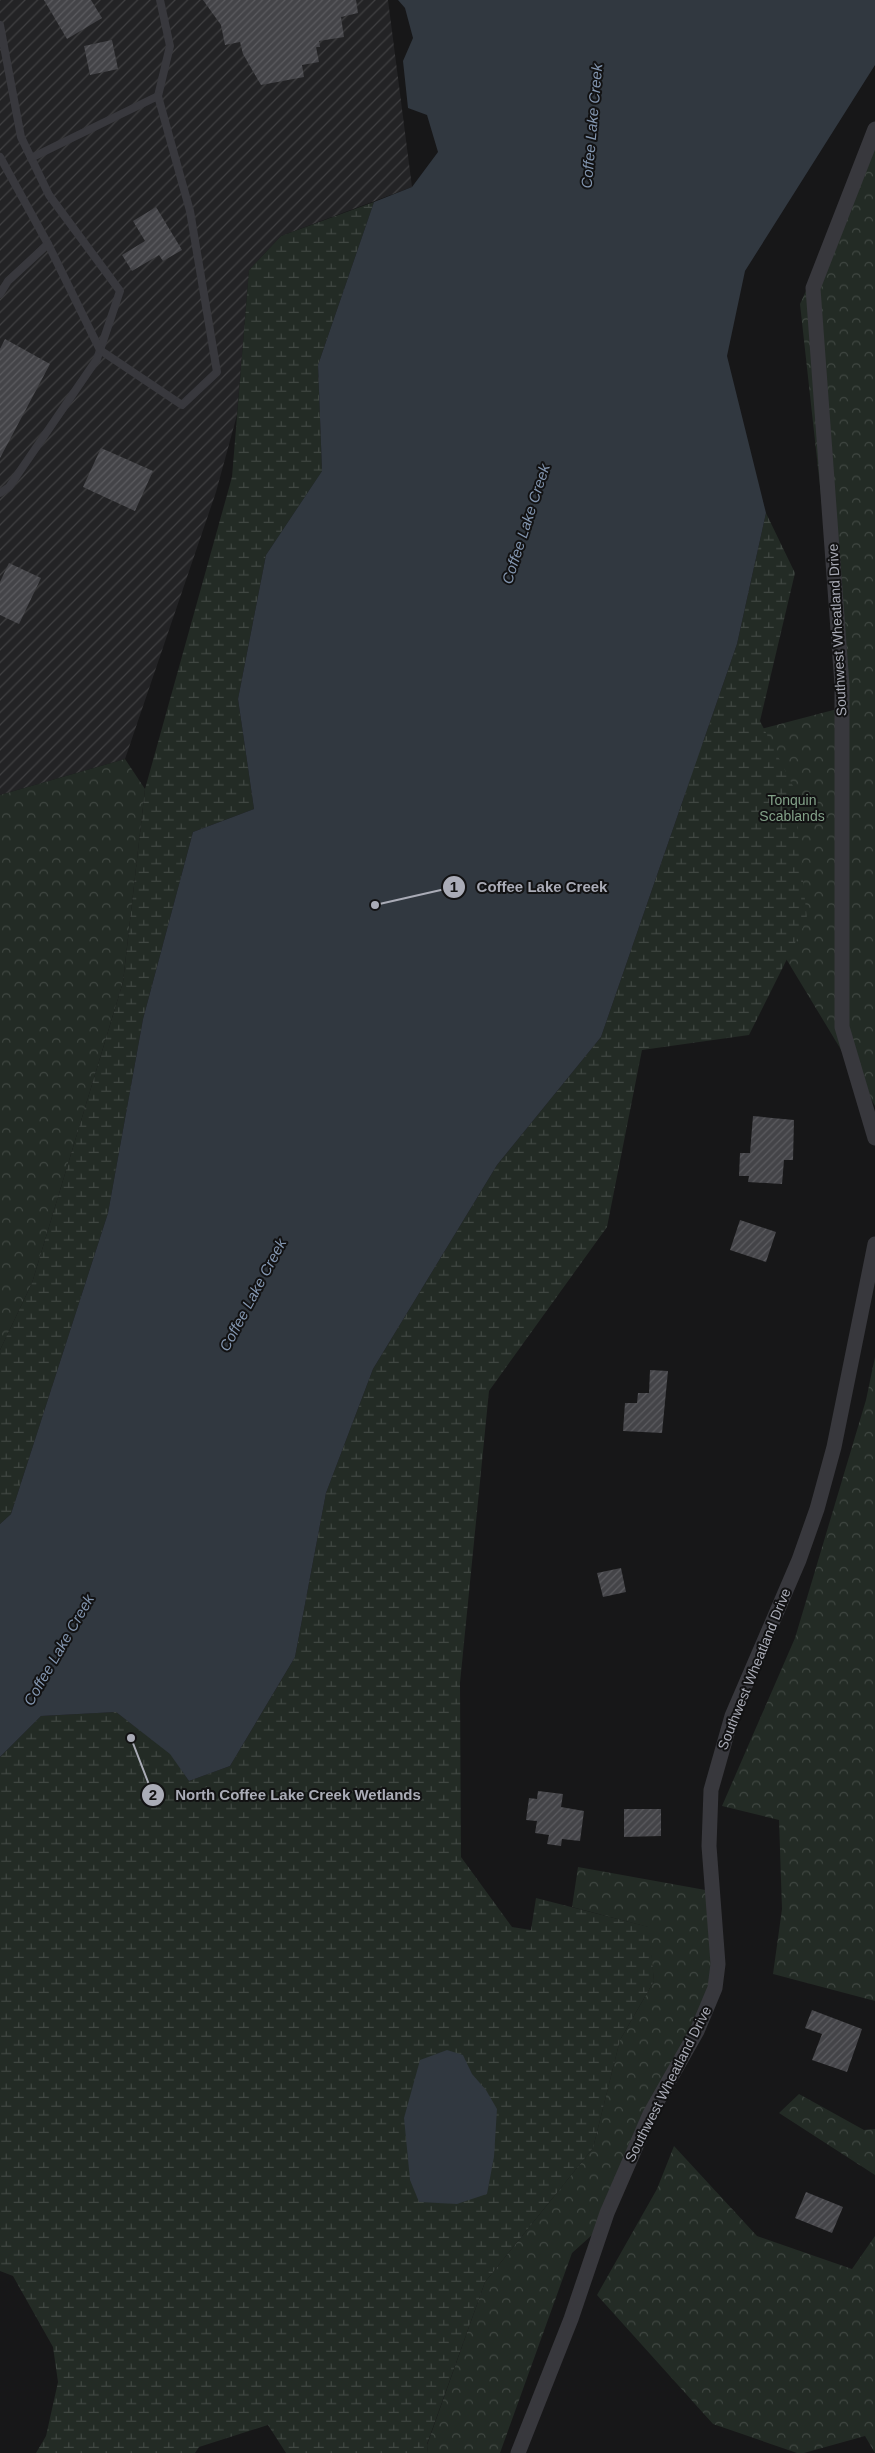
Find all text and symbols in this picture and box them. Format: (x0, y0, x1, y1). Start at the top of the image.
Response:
water label: Coffee Lake Creek (578, 61, 606, 189)
water label: Coffee Lake Creek (498, 460, 553, 586)
street label: Southwest Wheatland Drive (824, 543, 850, 717)
park label: Tonquin Scablands (759, 792, 825, 824)
callout: Coffee Lake Creek (441, 872, 617, 902)
text: 1 (450, 878, 458, 895)
text: Coffee Lake Creek (477, 878, 608, 895)
water label: Coffee Lake Creek (216, 1234, 290, 1354)
street label: Southwest Wheatland Drive (714, 1586, 794, 1752)
water label: Coffee Lake Creek (20, 1590, 98, 1708)
callout: North Coffee Lake Creek Wetlands (140, 1780, 431, 1810)
text: 2 (149, 1786, 157, 1803)
text: North Coffee Lake Creek Wetlands (175, 1786, 421, 1803)
street label: Southwest Wheatland Drive (622, 2003, 714, 2165)

